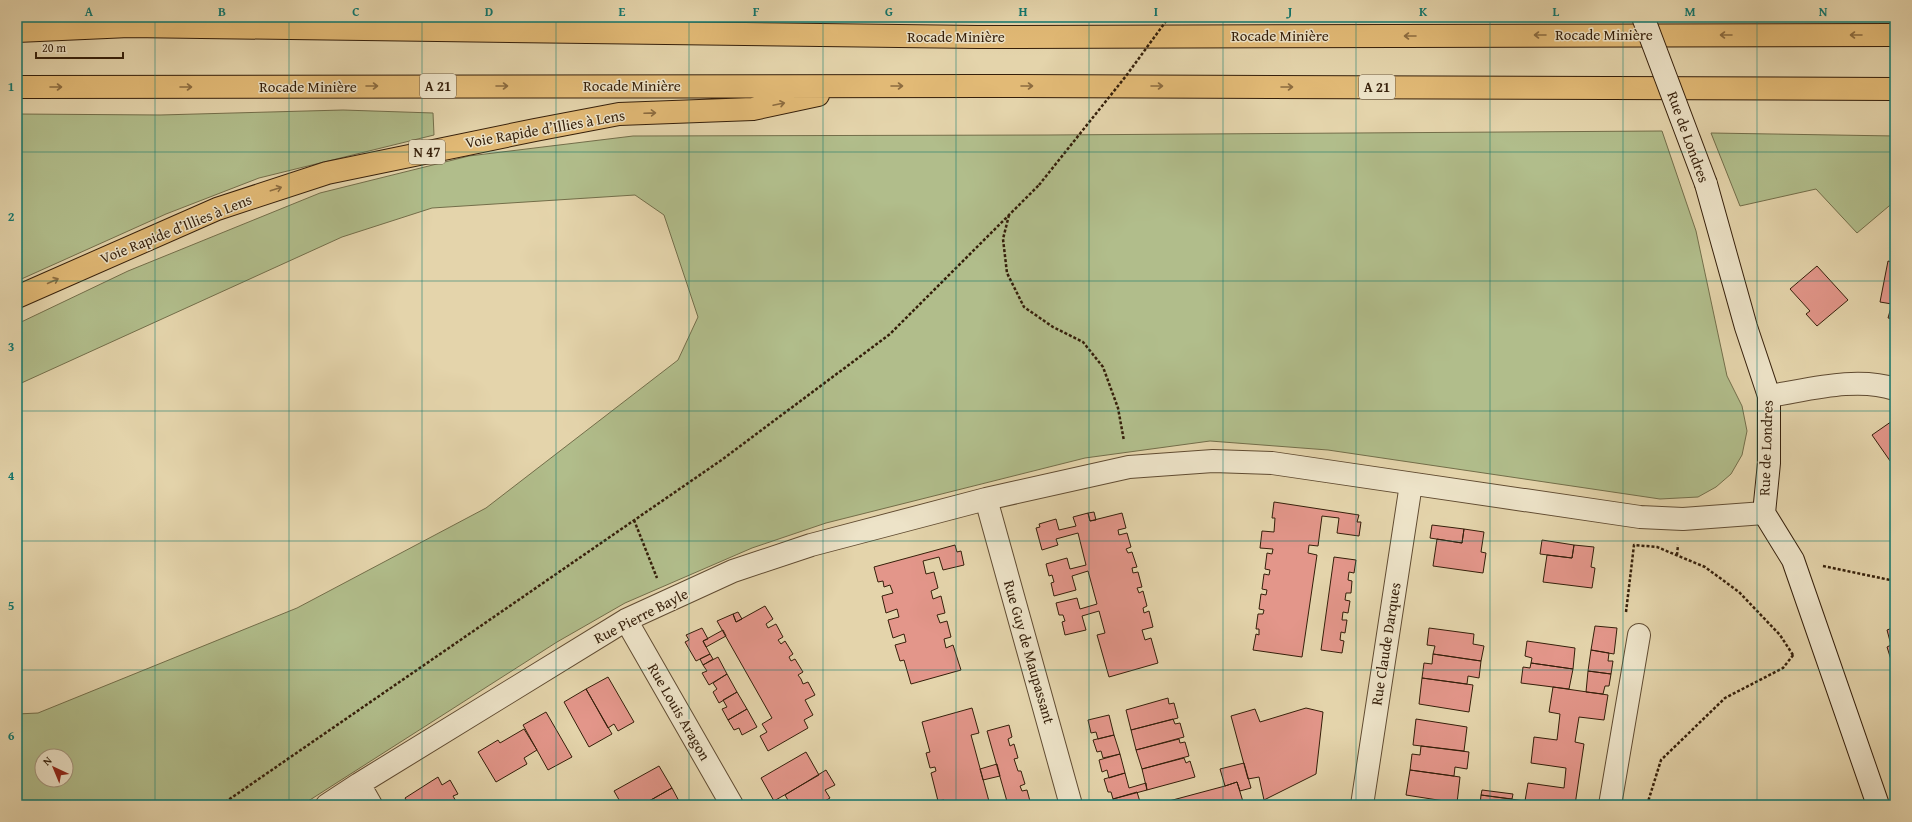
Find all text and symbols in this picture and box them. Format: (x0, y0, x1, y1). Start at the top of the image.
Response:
text: A (85, 2, 94, 21)
text: B (218, 2, 226, 21)
text: C (352, 2, 360, 21)
text: D (485, 2, 493, 21)
text: E (619, 2, 626, 21)
text: F (753, 2, 760, 21)
text: G (885, 2, 893, 21)
text: H (1018, 2, 1028, 21)
text: I (1154, 2, 1158, 21)
text: J (1286, 2, 1293, 21)
text: K (1419, 2, 1428, 21)
text: L (1553, 2, 1560, 21)
text: M (1684, 2, 1696, 21)
text: N (1819, 2, 1828, 21)
street label: Rocade Minière (1555, 24, 1653, 45)
street label: Rocade Minière (1231, 25, 1329, 46)
street label: Rocade Minière (907, 26, 1005, 47)
one-way arrow (1534, 31, 1547, 39)
one-way arrow (1720, 31, 1733, 39)
one-way arrow (1850, 31, 1863, 39)
one-way arrow (1404, 32, 1417, 40)
scale bar (36, 34, 123, 60)
text: 20 m (42, 39, 66, 56)
road number: A 21 (420, 74, 456, 98)
street label: Rocade Minière (583, 75, 681, 96)
road number: A 21 (1359, 75, 1395, 99)
street label: Rocade Minière (259, 76, 357, 97)
text: 1 (8, 77, 14, 96)
one-way arrow (365, 82, 378, 90)
one-way arrow (495, 82, 508, 90)
one-way arrow (890, 82, 903, 90)
one-way arrow (1020, 82, 1033, 90)
one-way arrow (1150, 82, 1163, 90)
one-way arrow (49, 83, 62, 91)
one-way arrow (179, 83, 192, 91)
one-way arrow (1280, 83, 1293, 91)
street label: Rue de Londres (1662, 88, 1715, 185)
one-way arrow (772, 99, 785, 107)
street label: Voie Rapide d’Illies à Lens (463, 104, 626, 153)
one-way arrow (643, 109, 656, 117)
road number: N 47 (409, 140, 445, 164)
one-way arrow (270, 185, 282, 193)
street label: Voie Rapide d’Illies à Lens (97, 188, 255, 269)
text: 2 (8, 207, 15, 226)
one-way arrow (46, 277, 58, 285)
text: 3 (8, 337, 14, 356)
street label: Rue de Londres (1753, 400, 1778, 496)
text: 4 (8, 466, 15, 485)
street label: Rue Guy de Maupassant (999, 578, 1060, 727)
street label: Rue Claude Darques (1365, 581, 1406, 707)
street label: Rue Pierre Bayle (590, 583, 692, 648)
text: 5 (8, 596, 15, 615)
street label: Rue Louis Aragon (643, 659, 716, 765)
text: 6 (8, 726, 15, 745)
north arrow (34, 748, 74, 788)
text: N (39, 752, 56, 769)

